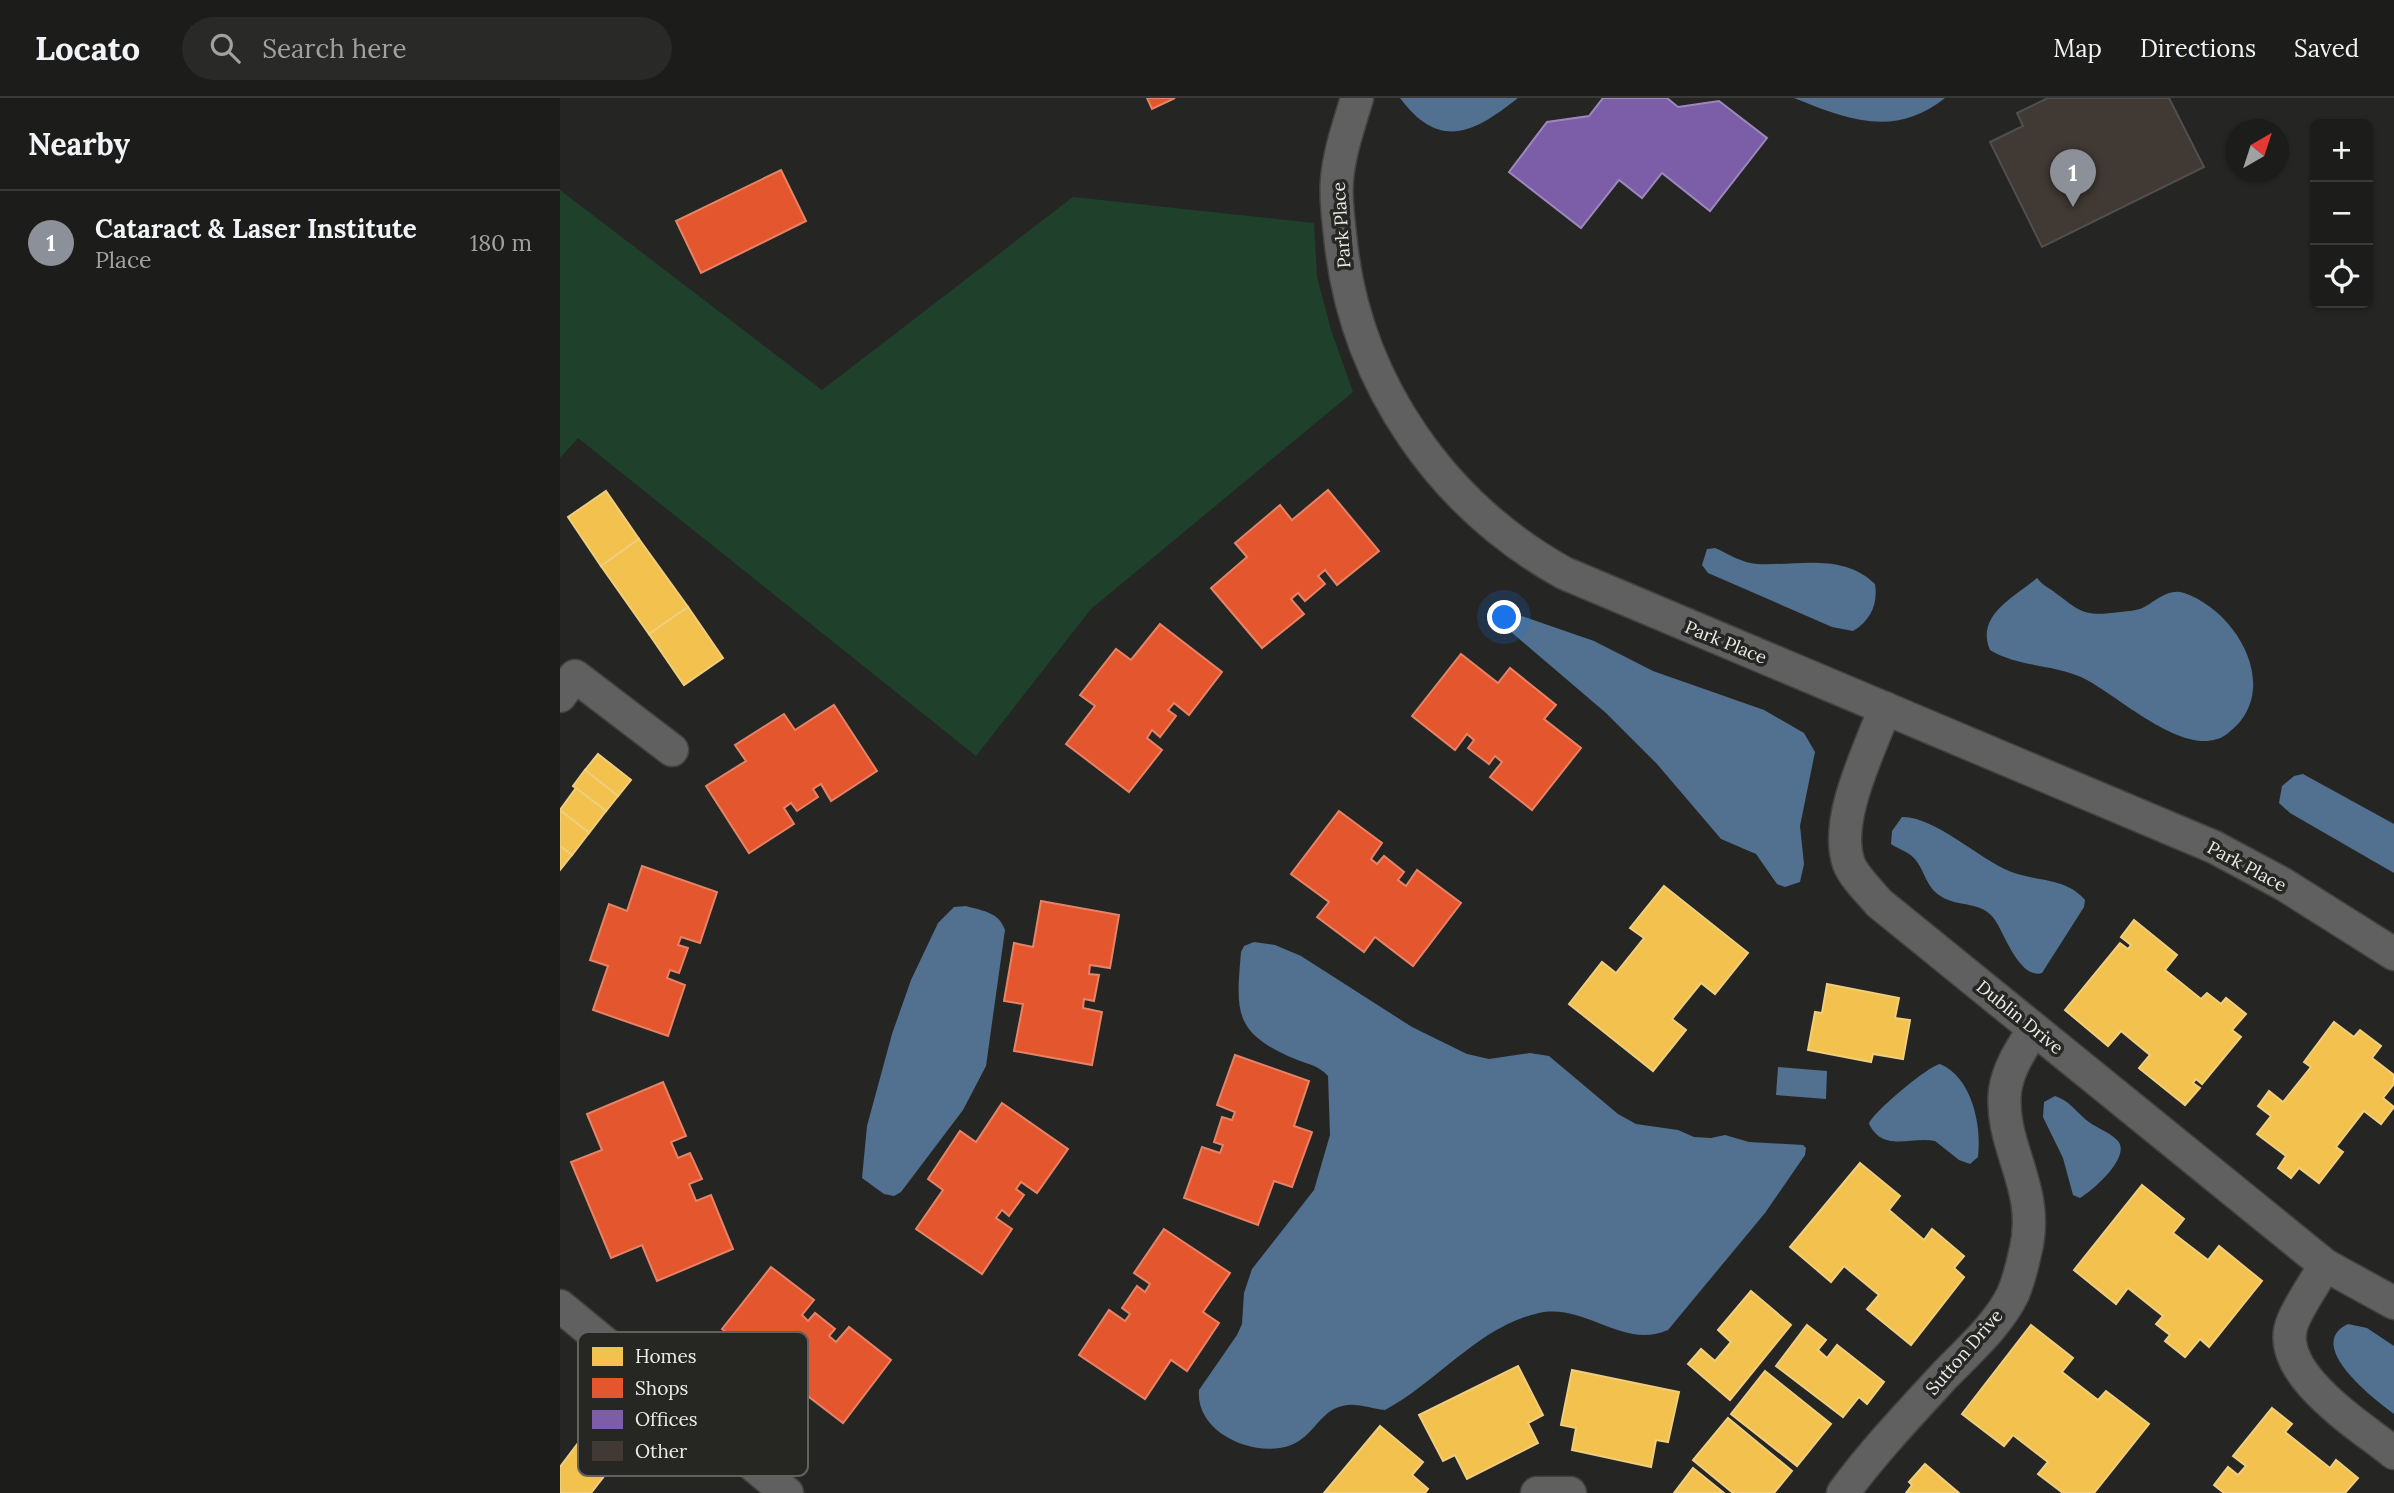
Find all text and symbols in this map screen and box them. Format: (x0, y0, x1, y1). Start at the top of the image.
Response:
search box (182, 17, 672, 80)
text: Locato (35, 27, 140, 69)
icon: search (206, 29, 244, 67)
text: Search here (262, 32, 407, 65)
text: Map (2053, 33, 2102, 64)
text: Directions (2140, 33, 2256, 64)
text: Saved (2294, 33, 2359, 64)
north arrow (2226, 119, 2289, 182)
map controls (2310, 119, 2373, 308)
button: + (2310, 119, 2373, 182)
text: Nearby (28, 125, 130, 163)
pin: 1 (2050, 149, 2096, 207)
street label: Park Place (1326, 181, 1355, 269)
button: − (2310, 182, 2373, 245)
text: Cataract & Laser Institute (95, 212, 417, 245)
text: 1 (46, 228, 56, 257)
text: 180 m (470, 228, 532, 257)
text: Place (95, 245, 152, 274)
button: locate (2310, 245, 2373, 308)
your location (1487, 600, 1521, 634)
street label: Park Place (1682, 615, 1771, 669)
street label: Park Place (2203, 836, 2291, 897)
street label: Dublin Drive (1972, 975, 2068, 1059)
street label: Sutton Drive (1920, 1304, 2008, 1400)
legend (578, 1332, 808, 1476)
text: Homes (635, 1344, 697, 1368)
text: Shops (635, 1376, 689, 1400)
text: Offices (635, 1407, 698, 1431)
text: Other (635, 1439, 688, 1463)

